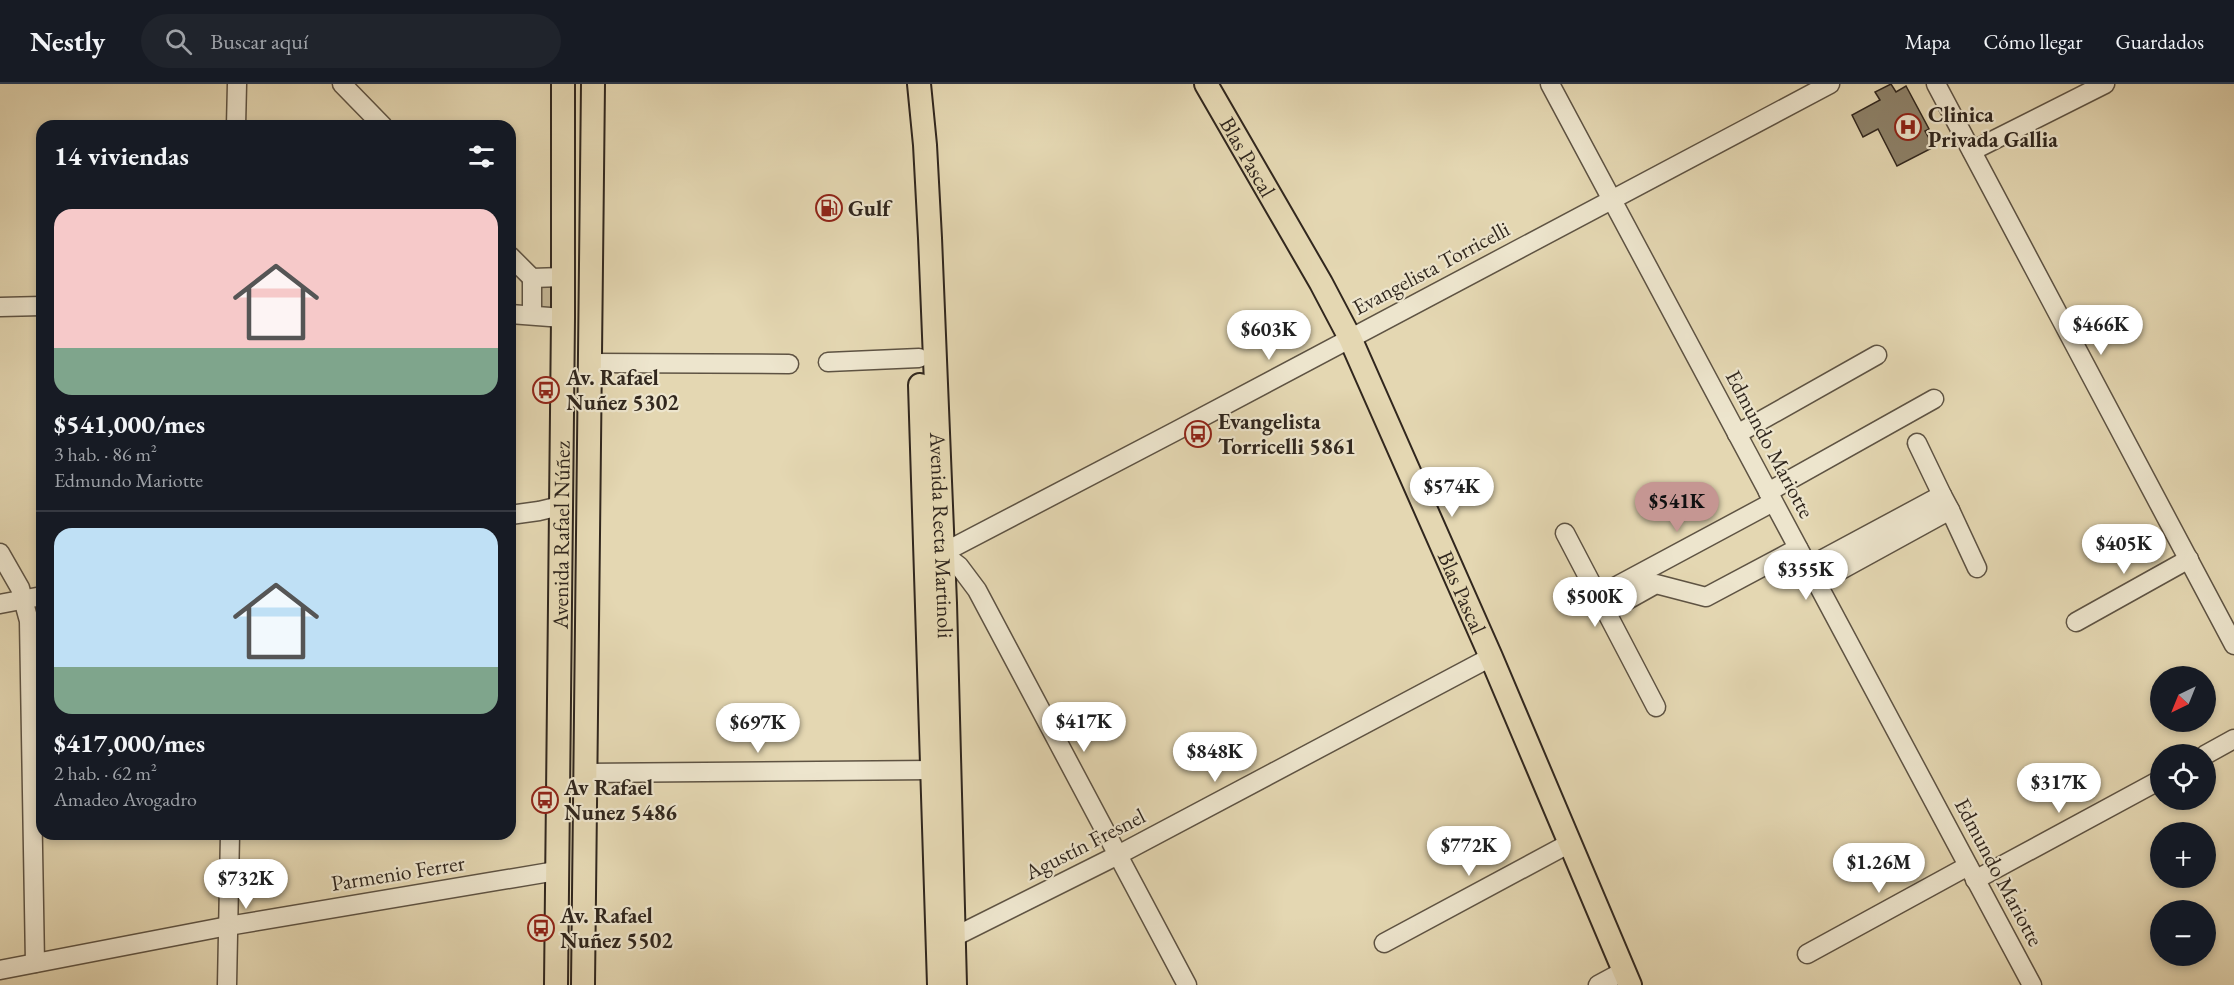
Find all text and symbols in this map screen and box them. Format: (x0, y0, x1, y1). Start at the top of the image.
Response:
search box (141, 14, 561, 68)
text: Nestly (30, 23, 105, 59)
icon: search (162, 25, 195, 58)
text: Buscar aquí (210, 27, 308, 56)
text: Mapa (1905, 28, 1950, 55)
text: Cómo llegar (1983, 28, 2082, 55)
text: Guardados (2115, 28, 2204, 55)
place label: Clinica Privada Gallia (1928, 100, 2058, 154)
street label: Blas Pascal (1213, 111, 1283, 202)
hospital icon: Clinica Privada Gallia (1893, 112, 1923, 142)
text: 14 viviendas (54, 139, 189, 173)
icon: filters (465, 140, 498, 173)
fuel station icon: Gulf (814, 193, 844, 223)
place label: Gulf (848, 194, 893, 223)
street label: Evangelista Torricelli (1347, 214, 1515, 322)
icon: home (222, 248, 330, 356)
pin: $466K (2059, 305, 2143, 356)
pin: $603K (1227, 310, 1311, 361)
text: $466K (2073, 311, 2129, 337)
text: $603K (1241, 316, 1297, 342)
place label: Av. Rafael Nuñez 5302 (565, 363, 679, 417)
street label: Edmundo Mariotte (1719, 365, 1821, 524)
bus stop icon: Av. Rafael Nuñez 5302 (531, 375, 561, 405)
text: $541,000/mes (54, 407, 205, 441)
place label: Evangelista Torricelli 5861 (1218, 407, 1356, 461)
bus stop icon: Evangelista Torricelli 5861 (1183, 419, 1213, 449)
street label: Avenida Recta Martinoli (923, 431, 960, 639)
street label: Avenida Rafael Núñez (545, 440, 576, 630)
text: 3 hab. · 86 m² (54, 441, 157, 467)
text: Edmundo Mariotte (54, 467, 203, 493)
pin: $574K (1410, 467, 1494, 518)
text: $574K (1424, 473, 1480, 499)
pin: $541K (1635, 482, 1719, 533)
text: $541K (1649, 488, 1705, 514)
pin: $405K (2082, 524, 2166, 575)
text: $405K (2096, 530, 2152, 556)
street label: Blas Pascal (1431, 546, 1493, 638)
pin: $355K (1764, 550, 1848, 601)
text: $355K (1778, 556, 1834, 582)
icon: home (222, 567, 330, 675)
pin: $500K (1553, 577, 1637, 628)
text: $500K (1567, 583, 1623, 609)
north arrow (2150, 666, 2216, 732)
map controls (2150, 666, 2216, 966)
pin: $417K (1042, 702, 1126, 753)
pin: $697K (716, 703, 800, 754)
text: $417K (1056, 708, 1112, 734)
text: $697K (730, 709, 786, 735)
text: $417,000/mes (54, 726, 205, 760)
pin: $848K (1173, 732, 1257, 783)
text: $848K (1187, 738, 1243, 764)
button: locate (2150, 744, 2216, 810)
text: 2 hab. · 62 m² (54, 760, 157, 786)
pin: $317K (2017, 763, 2101, 814)
text: $317K (2031, 769, 2087, 795)
place label: Av Rafael Nunez 5486 (563, 773, 677, 827)
bus stop icon: Av Rafael Nunez 5486 (530, 785, 560, 815)
text: Amadeo Avogadro (54, 786, 197, 812)
street label: Edmundo Mariotte (1948, 793, 2050, 952)
street label: Agustín Fresnel (1019, 801, 1150, 887)
button: + (2150, 822, 2216, 888)
pin: $772K (1427, 826, 1511, 877)
text: $772K (1441, 832, 1497, 858)
pin: $1.26M (1830, 843, 1928, 894)
street label: Parmenio Ferrer (329, 848, 468, 898)
text: $1.26M (1847, 849, 1911, 875)
pin: $732K (204, 859, 288, 910)
text: $732K (218, 865, 274, 891)
button: − (2150, 900, 2216, 966)
place label: Av. Rafael Nuñez 5502 (559, 901, 673, 955)
bus stop icon: Av. Rafael Nuñez 5502 (526, 913, 556, 943)

